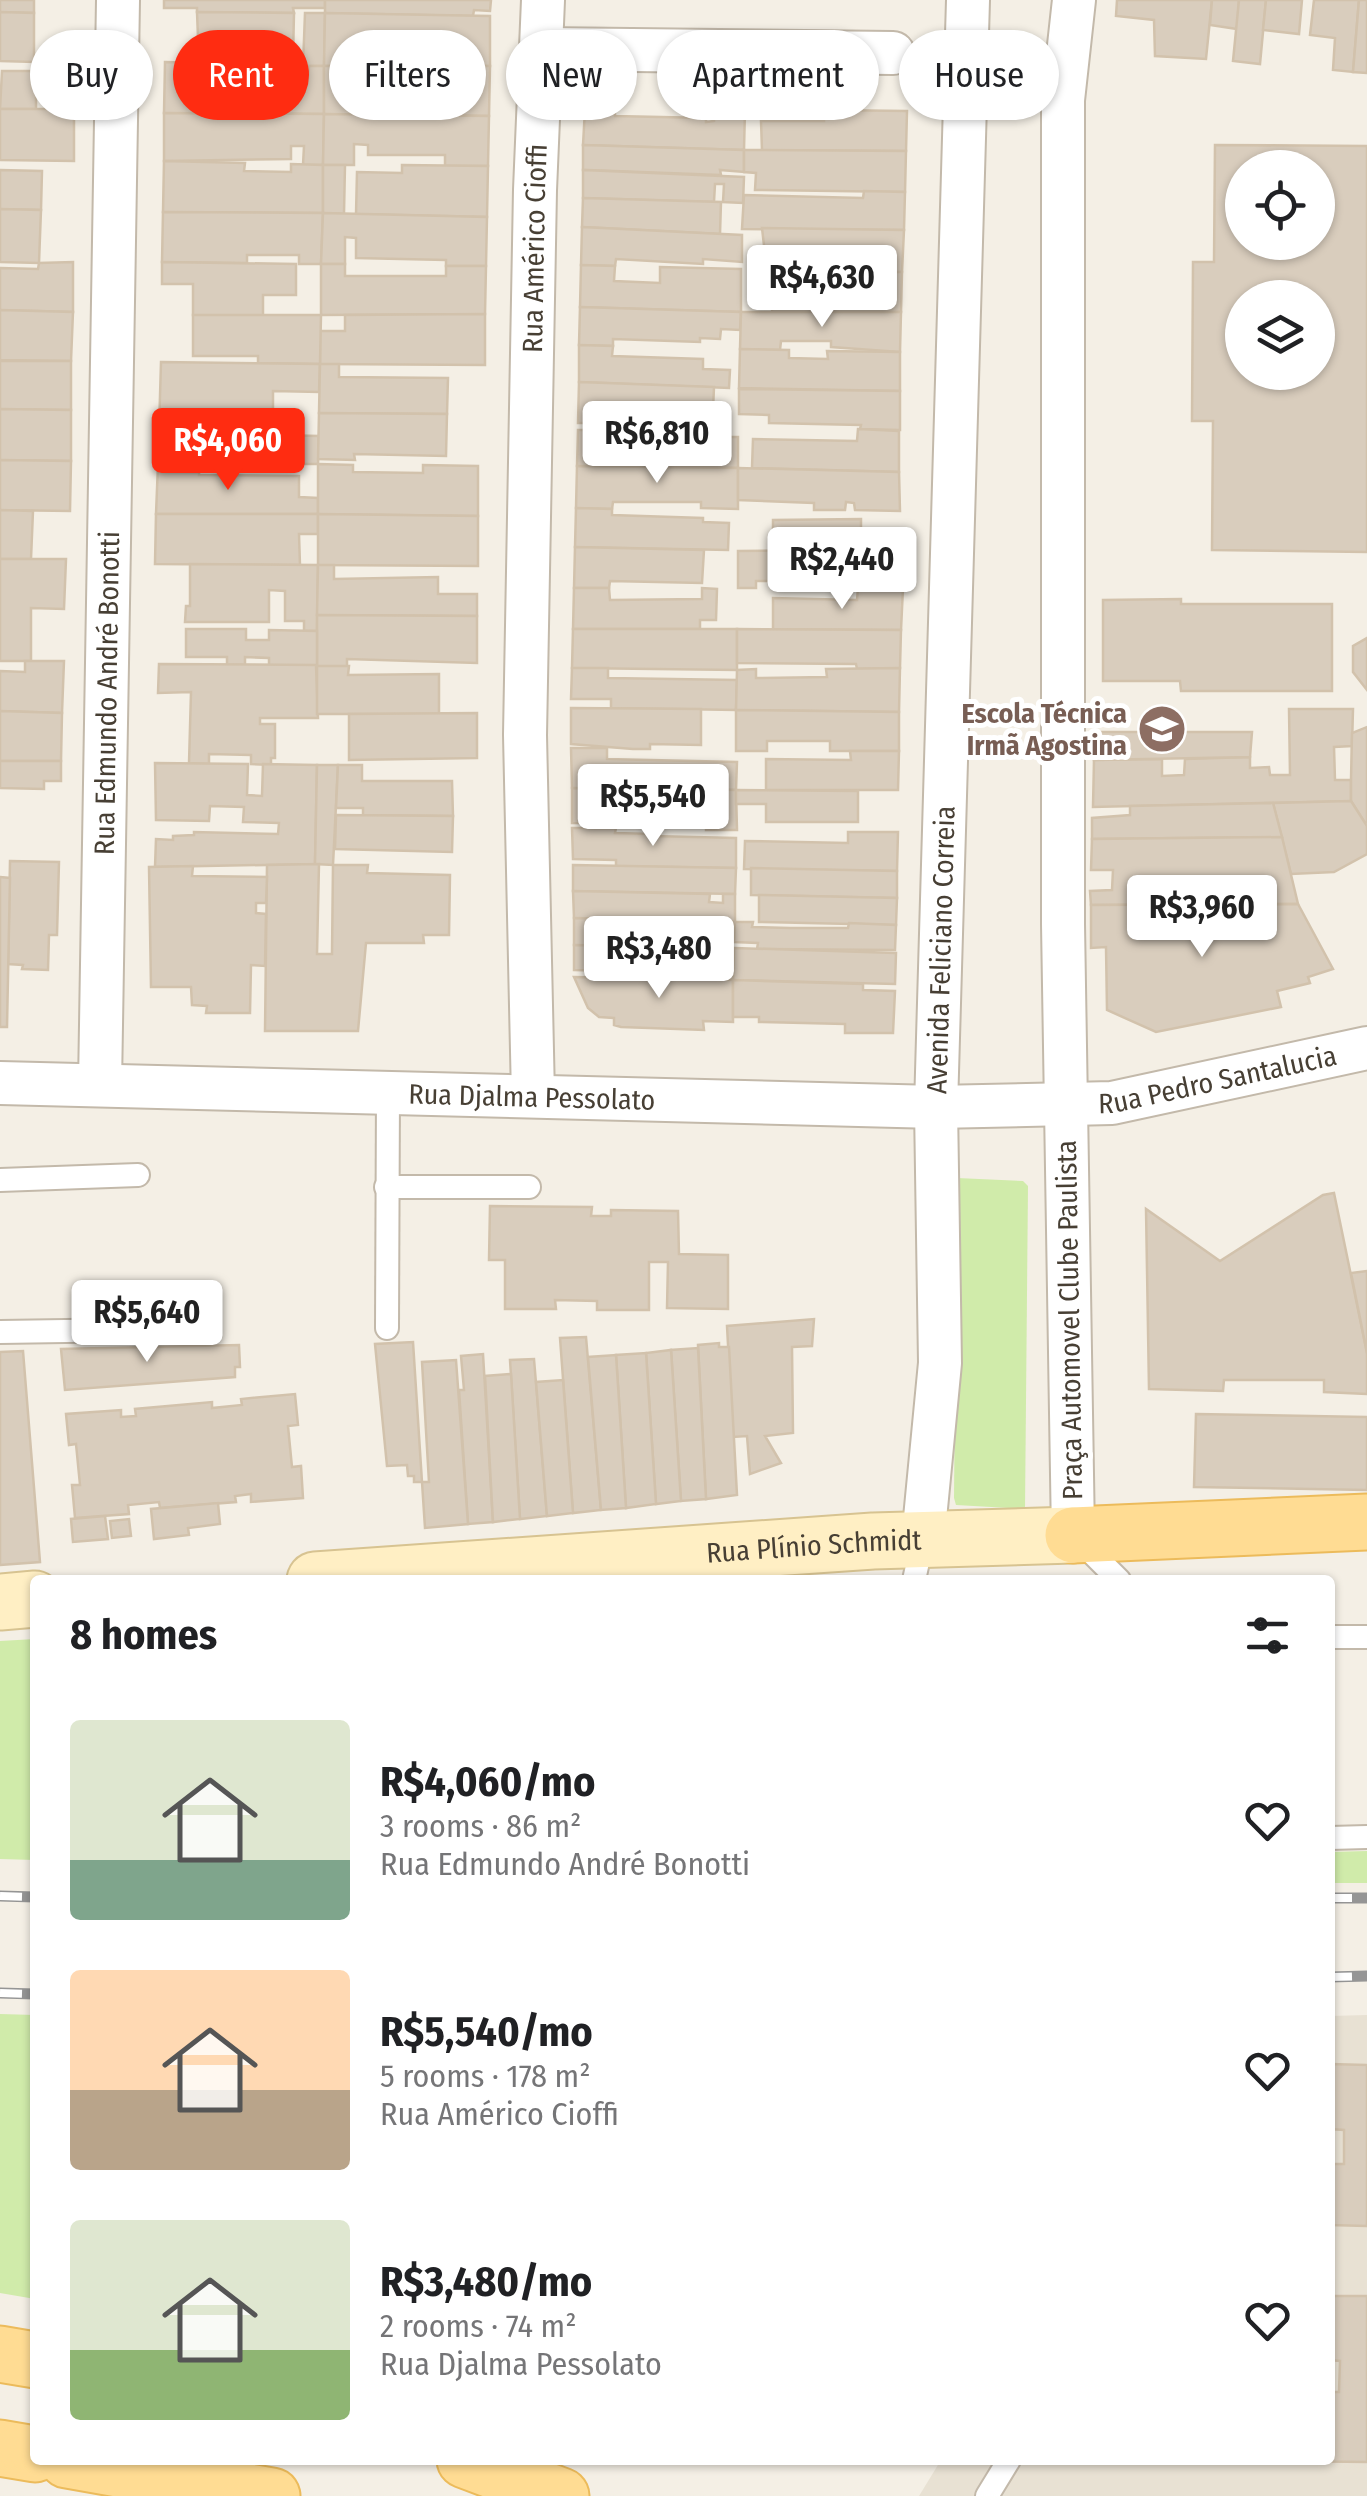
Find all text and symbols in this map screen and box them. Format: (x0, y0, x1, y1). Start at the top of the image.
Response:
chip: Buy (30, 30, 153, 120)
chip: Rent (173, 30, 309, 120)
chip: Filters (329, 30, 486, 120)
chip: New (506, 30, 637, 120)
chip: Apartment (657, 30, 879, 120)
chip: House (899, 30, 1059, 120)
street label: Rua Américo Cioffi (516, 143, 554, 353)
map controls (1225, 150, 1335, 390)
button: locate (1225, 150, 1335, 260)
pin: R$4,630 (730, 245, 914, 330)
text: R$4,630 (769, 258, 875, 296)
button: layers (1225, 280, 1335, 390)
pin: R$6,810 (565, 401, 749, 486)
pin: R$4,060 (136, 408, 320, 493)
text: R$6,810 (605, 414, 709, 452)
text: R$4,060 (174, 421, 282, 459)
pin: R$2,440 (750, 527, 934, 612)
street label: Rua Edmundo André Bonotti (88, 531, 126, 855)
text: R$2,440 (789, 540, 895, 578)
place label: Escola Técnica Irmã Agostina (961, 697, 1127, 762)
school or university icon: Escola Técnica Irmã Agostina (1136, 703, 1188, 755)
pin: R$5,540 (561, 764, 745, 849)
text: R$5,540 (600, 777, 706, 815)
street label: Avenida Feliciano Correia (920, 805, 962, 1095)
pin: R$3,960 (1110, 875, 1294, 960)
text: R$3,960 (1149, 888, 1255, 926)
pin: R$3,480 (567, 916, 751, 1001)
text: R$3,480 (606, 929, 712, 967)
street label: Rua Pedro Santalucia (1098, 1039, 1340, 1120)
street label: Rua Djalma Pessolato (408, 1077, 656, 1117)
street label: Praça Automovel Clube Paulista (1050, 1140, 1089, 1500)
pin: R$5,640 (55, 1280, 239, 1365)
text: R$5,640 (94, 1293, 200, 1331)
street label: Rua Plínio Schmidt (705, 1524, 923, 1570)
icon: filters (1240, 1608, 1295, 1663)
text: 8 homes (70, 1610, 217, 1660)
text: R$4,060/mo (380, 1757, 595, 1807)
icon: home (150, 1760, 270, 1880)
icon: heart (1240, 1793, 1295, 1848)
text: 3 rooms · 86 m² (380, 1807, 581, 1845)
text: Rua Edmundo André Bonotti (380, 1845, 750, 1883)
text: R$5,540/mo (380, 2007, 593, 2057)
icon: home (150, 2010, 270, 2130)
icon: heart (1240, 2043, 1295, 2098)
text: 5 rooms · 178 m² (380, 2057, 591, 2095)
text: Rua Américo Cioffi (380, 2095, 619, 2133)
text: R$3,480/mo (380, 2257, 592, 2307)
icon: home (150, 2260, 270, 2380)
icon: heart (1240, 2293, 1295, 2348)
text: 2 rooms · 74 m² (380, 2307, 577, 2345)
text: Rua Djalma Pessolato (380, 2345, 662, 2383)

